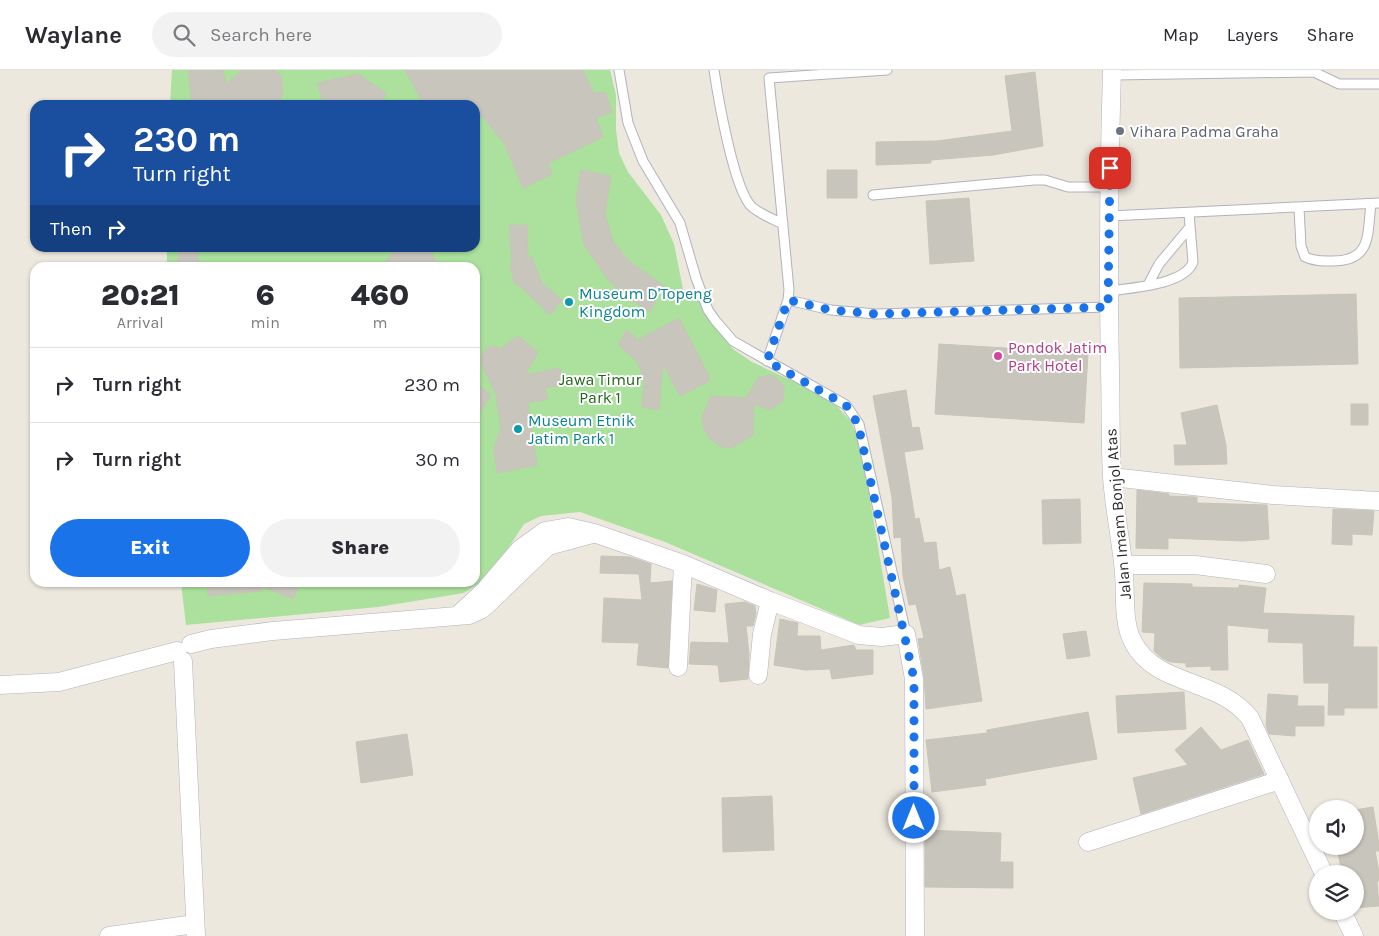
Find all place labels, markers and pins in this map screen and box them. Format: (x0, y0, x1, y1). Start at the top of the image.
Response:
place label: Vihara Padma Graha (1130, 122, 1279, 141)
marker: Vihara Padma Graha (1114, 125, 1126, 137)
pin (1089, 147, 1131, 189)
place label: Museum D'Topeng Kingdom (579, 284, 712, 321)
marker: Museum D'Topeng Kingdom (563, 296, 575, 308)
place label: Pondok Jatim Park Hotel (1008, 338, 1107, 375)
marker: Pondok Jatim Park Hotel (992, 350, 1004, 362)
place label: Museum Etnik Jatim Park 1 (528, 411, 635, 448)
marker: Museum Etnik Jatim Park 1 (512, 423, 524, 435)

